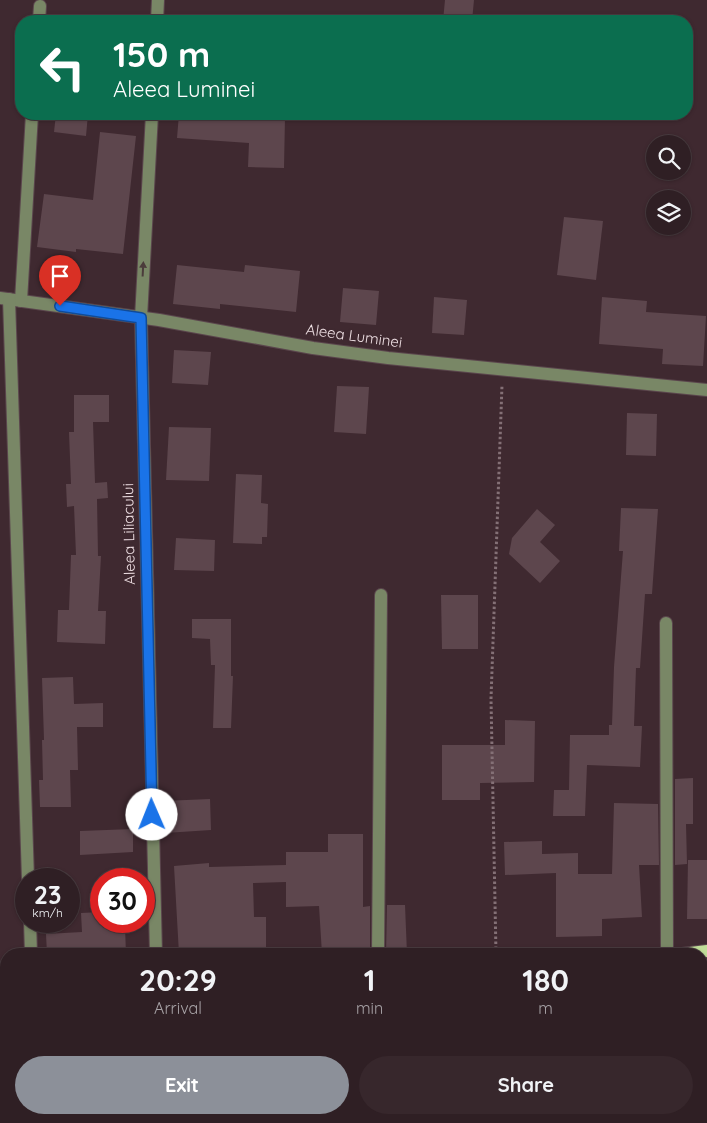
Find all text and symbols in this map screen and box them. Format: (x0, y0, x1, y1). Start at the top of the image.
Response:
text: 150 m (113, 32, 210, 76)
icon: left (30, 35, 95, 100)
text: Aleea Luminei (113, 75, 255, 103)
map controls (646, 135, 691, 235)
button: search (646, 135, 691, 180)
button: layers (646, 190, 691, 235)
pin (39, 255, 81, 306)
one-way arrow (140, 261, 148, 277)
icon: arrive (46, 262, 74, 290)
street label: Aleea Luminei (305, 319, 403, 352)
street label: Aleea Liliacului (118, 483, 139, 585)
position arrow (125, 788, 177, 840)
speed limit sign: 30 (90, 868, 155, 933)
text: 23 (34, 879, 61, 910)
text: km/h (32, 905, 63, 920)
text: 20:29 (139, 961, 217, 999)
text: 1 (364, 961, 375, 999)
text: 180 (522, 961, 569, 999)
text: Arrival (154, 998, 202, 1018)
text: min (356, 998, 383, 1018)
text: m (538, 998, 553, 1018)
button: Exit (15, 1056, 349, 1114)
button: Share (359, 1056, 693, 1114)

